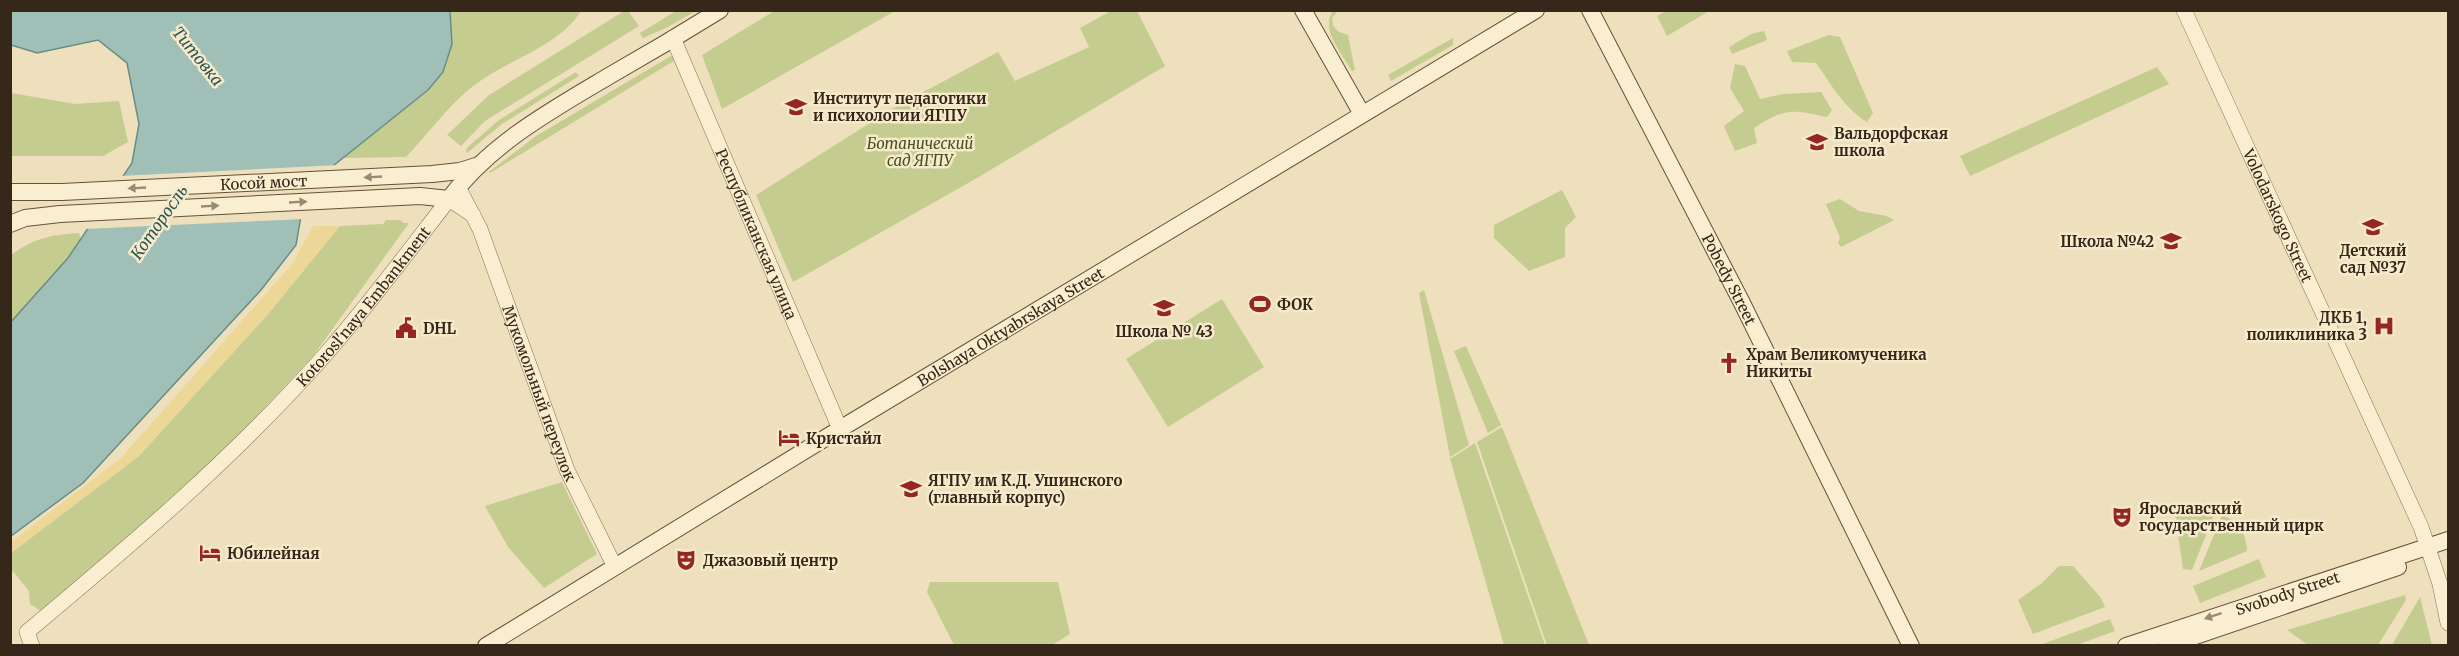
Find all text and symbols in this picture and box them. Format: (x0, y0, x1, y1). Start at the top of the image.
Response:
water label: Титовка (168, 22, 228, 90)
place label: Институт педагогики и психологии ЯГПУ (813, 89, 987, 125)
school or university icon: Институт педагогики и психологии ЯГПУ (784, 95, 808, 119)
place label: Вальдорфская школа (1834, 124, 1948, 160)
school or university icon: Вальдорфская школа (1805, 130, 1829, 154)
park label: Ботанический сад ЯГПУ (867, 134, 973, 170)
street label: Volodarskogo Street (2239, 145, 2317, 285)
street label: Республиканская улица (712, 146, 801, 322)
street label: Косой мост (220, 171, 308, 194)
one-way arrow (364, 173, 383, 182)
water label: Которосль (126, 181, 192, 263)
one-way arrow (127, 184, 146, 193)
one-way arrow (289, 198, 308, 207)
one-way arrow (200, 202, 219, 211)
school or university icon: Детский сад №37 (2361, 215, 2385, 239)
street label: Kotorosl'naya Embankment (292, 222, 434, 390)
school or university icon: Школа №42 (2159, 229, 2183, 253)
street label: Pobedy Street (1698, 230, 1761, 328)
place label: Школа №42 (2060, 232, 2154, 251)
place label: Детский сад №37 (2340, 241, 2407, 277)
street label: Bolshaya Oktyabrskaya Street (913, 263, 1107, 390)
sports icon: ФОК (1248, 292, 1272, 316)
place label: ФОК (1277, 295, 1313, 314)
school or university icon: Школа № 43 (1152, 296, 1176, 320)
street label: Мукомольный переулок (499, 302, 581, 485)
place label: ДКБ 1, поликлиника 3 (2246, 308, 2367, 344)
hospital icon: ДКБ 1, поликлиника 3 (2372, 314, 2396, 338)
public building icon: DHL (394, 316, 418, 340)
place label: DHL (423, 319, 457, 338)
place label: Школа № 43 (1115, 322, 1213, 341)
place label: Храм Великомученика Никиты (1746, 345, 1927, 381)
church icon: Храм Великомученика Никиты (1717, 351, 1741, 375)
hotel icon: Кристайл (777, 426, 801, 450)
place label: Кристайл (806, 429, 882, 448)
place label: ЯГПУ им К.Д. Ушинского (главный корпус) (928, 471, 1122, 507)
school or university icon: ЯГПУ им К.Д. Ушинского (главный корпус) (899, 477, 923, 501)
place label: Ярославский государственный цирк (2139, 499, 2324, 535)
theatre icon: Ярославский государственный цирк (2110, 505, 2134, 529)
hotel icon: Юбилейная (198, 541, 222, 565)
place label: Юбилейная (227, 544, 320, 563)
theatre icon: Джазовый центр (674, 548, 698, 572)
place label: Джазовый центр (703, 551, 838, 570)
street label: Svobody Street (2233, 567, 2342, 619)
one-way arrow (2204, 612, 2222, 622)

